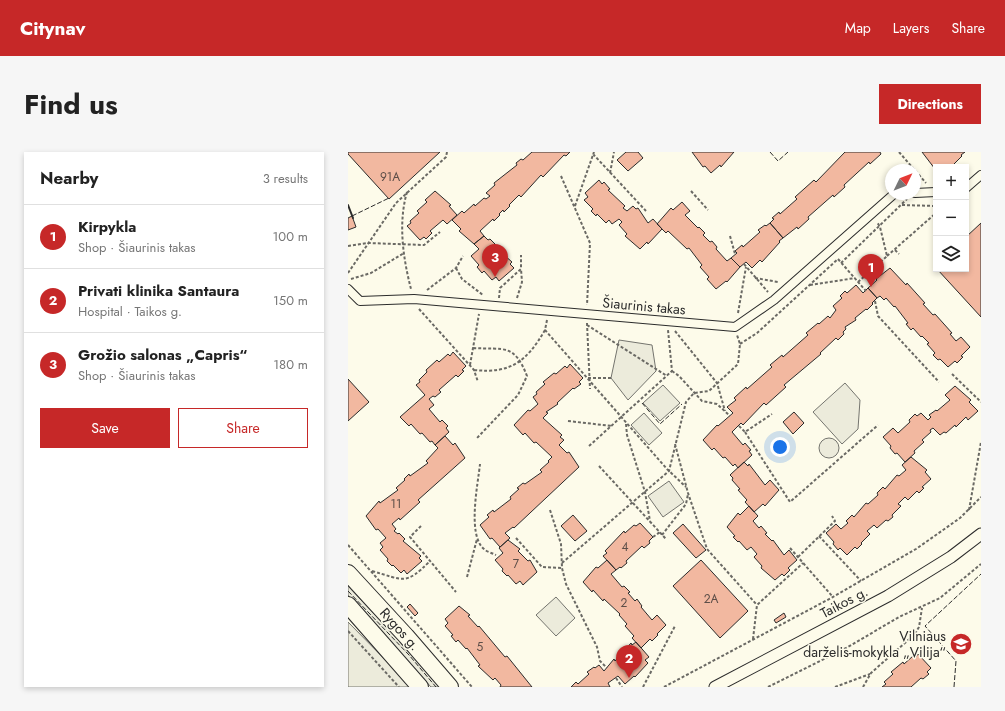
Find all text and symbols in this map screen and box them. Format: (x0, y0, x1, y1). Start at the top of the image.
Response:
text: Citynav (20, 15, 86, 42)
text: Map (845, 18, 871, 38)
text: Layers (893, 18, 929, 38)
text: Share (951, 18, 985, 38)
text: Find us (24, 84, 118, 125)
button: Directions (879, 84, 981, 124)
north arrow (885, 164, 921, 200)
map controls (933, 164, 969, 272)
button: + (933, 164, 969, 200)
text: Nearby (40, 166, 98, 190)
house number: 91A (380, 168, 400, 186)
text: 3 results (263, 169, 308, 188)
button: − (933, 200, 969, 236)
text: Kirpykla (78, 216, 136, 238)
text: 1 (50, 227, 56, 246)
text: 100 m (273, 227, 308, 246)
button: layers (933, 236, 969, 272)
text: Shop · Šiaurinis takas (78, 238, 196, 257)
pin: 3 (482, 244, 508, 277)
pin: 1 (858, 254, 884, 287)
text: Privati klinika Santaura (78, 280, 239, 302)
text: 2 (49, 291, 57, 310)
text: 150 m (273, 291, 308, 310)
street label: Šiaurinis takas (602, 292, 687, 320)
text: Hospital · Taikos g. (78, 302, 182, 321)
text: Grožio salonas „Capris“ (78, 344, 248, 366)
text: 3 (49, 355, 57, 374)
text: 180 m (273, 355, 308, 374)
text: Shop · Šiaurinis takas (78, 366, 196, 385)
button: Save (40, 408, 170, 448)
button: Share (178, 408, 308, 448)
your location (770, 437, 790, 457)
house number: 11 (391, 495, 401, 513)
house number: 4 (622, 538, 629, 556)
house number: 7 (513, 555, 520, 573)
street label: Taikos g. (817, 581, 871, 623)
house number: 2A (704, 590, 718, 608)
house number: 2 (621, 594, 628, 612)
street label: Rygos g. (375, 603, 425, 655)
place label: Vilniaus darželis-mokykla „Vilija“ (803, 626, 946, 662)
school or university icon: Vilniaus darželis-mokykla „Vilija“ (948, 631, 974, 657)
house number: 5 (477, 638, 484, 656)
pin: 2 (616, 645, 642, 678)

